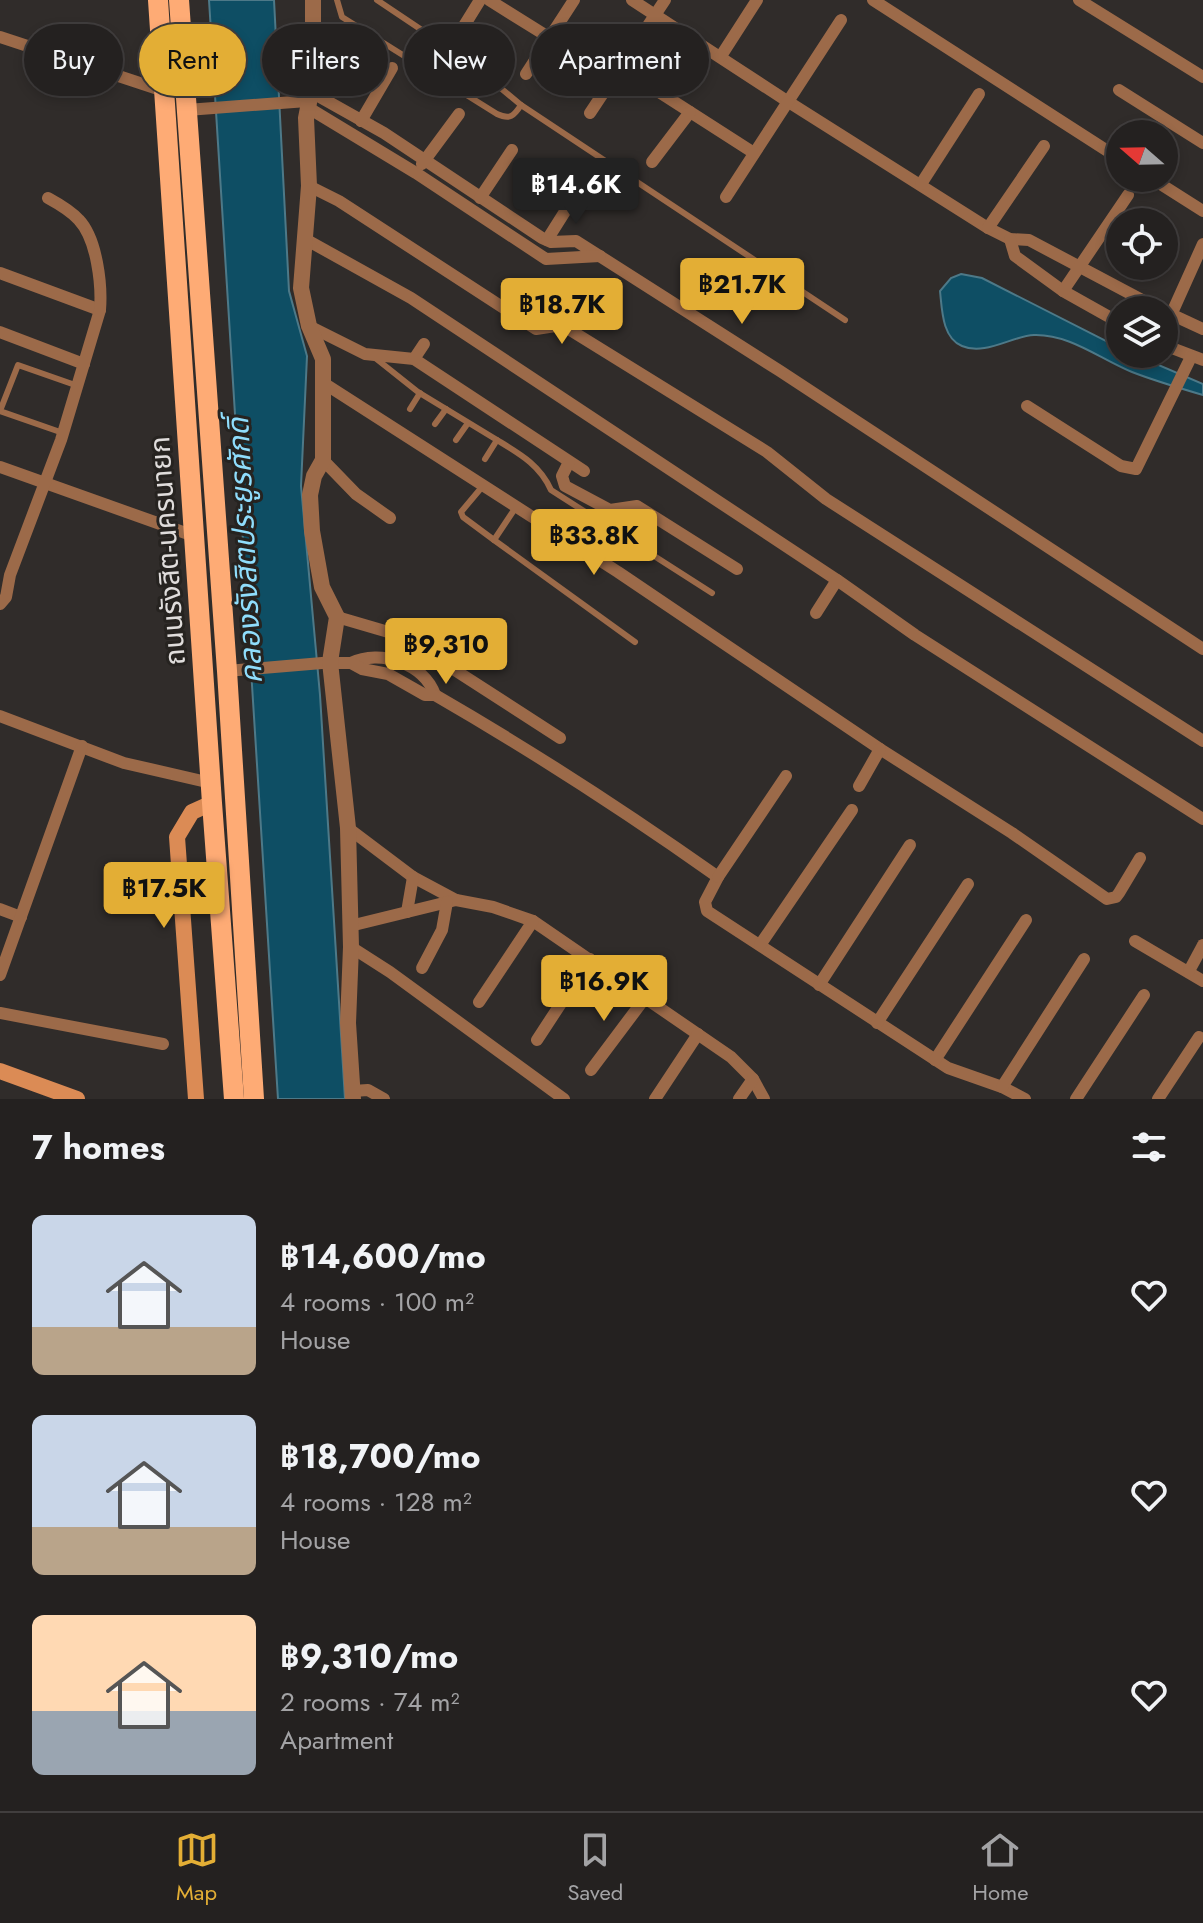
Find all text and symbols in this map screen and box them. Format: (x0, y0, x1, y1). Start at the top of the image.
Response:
chip: Buy (24, 24, 123, 96)
chip: Rent (139, 24, 246, 96)
chip: Filters (262, 24, 388, 96)
chip: New (404, 24, 515, 96)
chip: Apartment (531, 24, 709, 96)
north arrow (1106, 120, 1178, 192)
map controls (1106, 120, 1178, 368)
pin: ฿14.6K (511, 158, 641, 226)
text: ฿14.6K (531, 165, 621, 203)
button: locate (1106, 208, 1178, 280)
pin: ฿21.7K (677, 258, 807, 326)
text: ฿21.7K (698, 265, 786, 303)
pin: ฿18.7K (497, 278, 627, 346)
text: ฿18.7K (519, 285, 605, 323)
button: layers (1106, 296, 1178, 368)
water label: คลองรังสิตประยูรศักดิ์ (216, 409, 273, 685)
street label: ถนนรังสิต-นครนายก (139, 435, 196, 667)
pin: ฿33.8K (529, 509, 659, 577)
text: ฿33.8K (549, 516, 639, 554)
pin: ฿9,310 (381, 618, 511, 686)
text: ฿9,310 (403, 625, 489, 663)
pin: ฿17.5K (99, 862, 229, 930)
text: ฿17.5K (122, 869, 206, 907)
pin: ฿16.9K (539, 955, 669, 1023)
text: ฿16.9K (559, 962, 649, 1000)
text: 7 homes (32, 1123, 165, 1172)
icon: filters (1127, 1125, 1171, 1169)
text: ฿14,600/mo (280, 1232, 486, 1281)
icon: home (96, 1247, 192, 1343)
icon: heart (1127, 1273, 1171, 1317)
text: 4 rooms · 100 m² (280, 1283, 474, 1321)
text: House (280, 1321, 350, 1359)
text: ฿18,700/mo (280, 1432, 481, 1481)
icon: home (96, 1447, 192, 1543)
icon: heart (1127, 1473, 1171, 1517)
text: 4 rooms · 128 m² (280, 1483, 472, 1521)
text: House (280, 1521, 350, 1559)
text: ฿9,310/mo (280, 1632, 458, 1681)
icon: home (96, 1647, 192, 1743)
icon: heart (1127, 1673, 1171, 1717)
text: 2 rooms · 74 m² (280, 1683, 460, 1721)
text: Apartment (280, 1721, 393, 1759)
tab: Map (175, 1828, 219, 1908)
tab: Saved (568, 1828, 623, 1908)
tab: Home (972, 1828, 1028, 1908)

